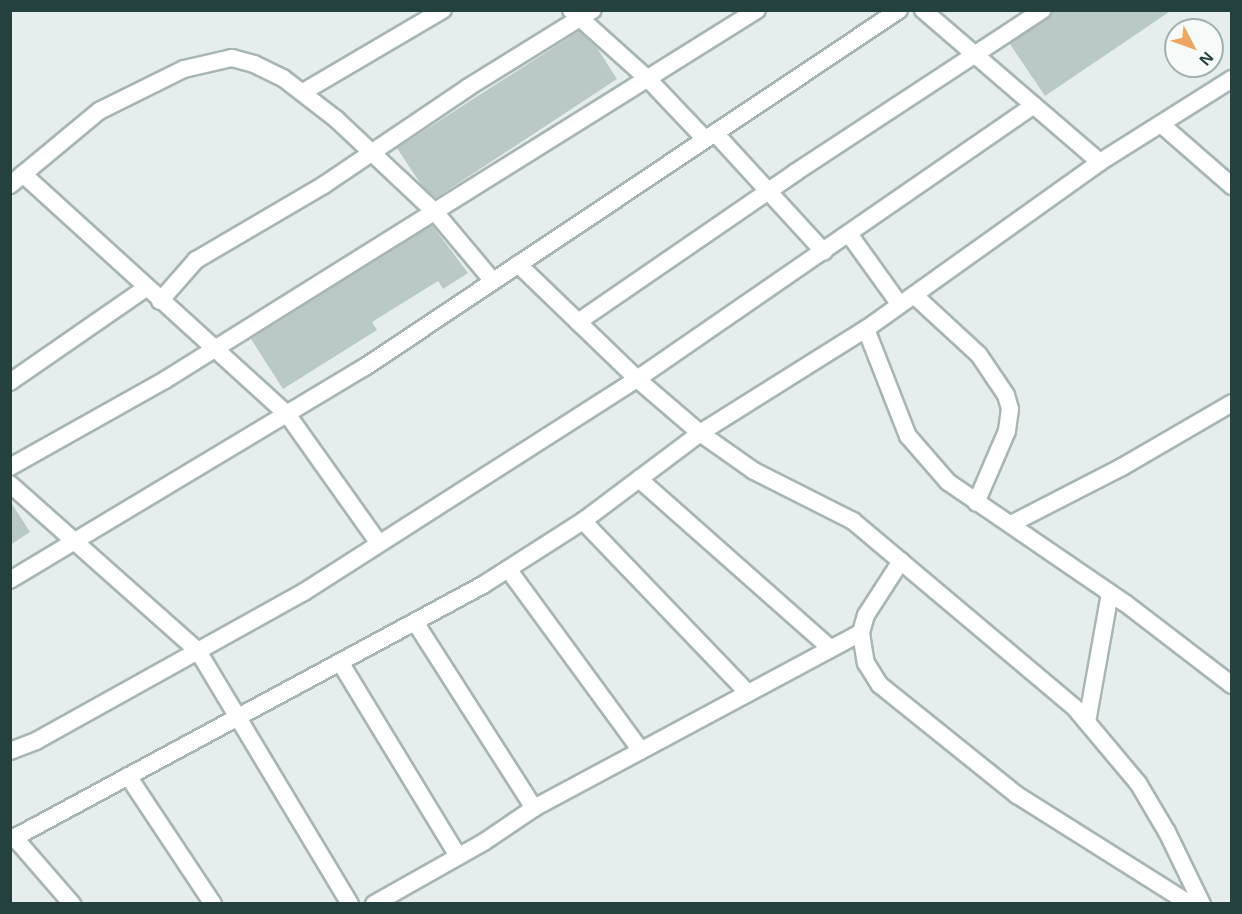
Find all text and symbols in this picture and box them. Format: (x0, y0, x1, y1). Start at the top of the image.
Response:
north arrow (1164, 18, 1224, 78)
text: N (1196, 49, 1217, 69)

